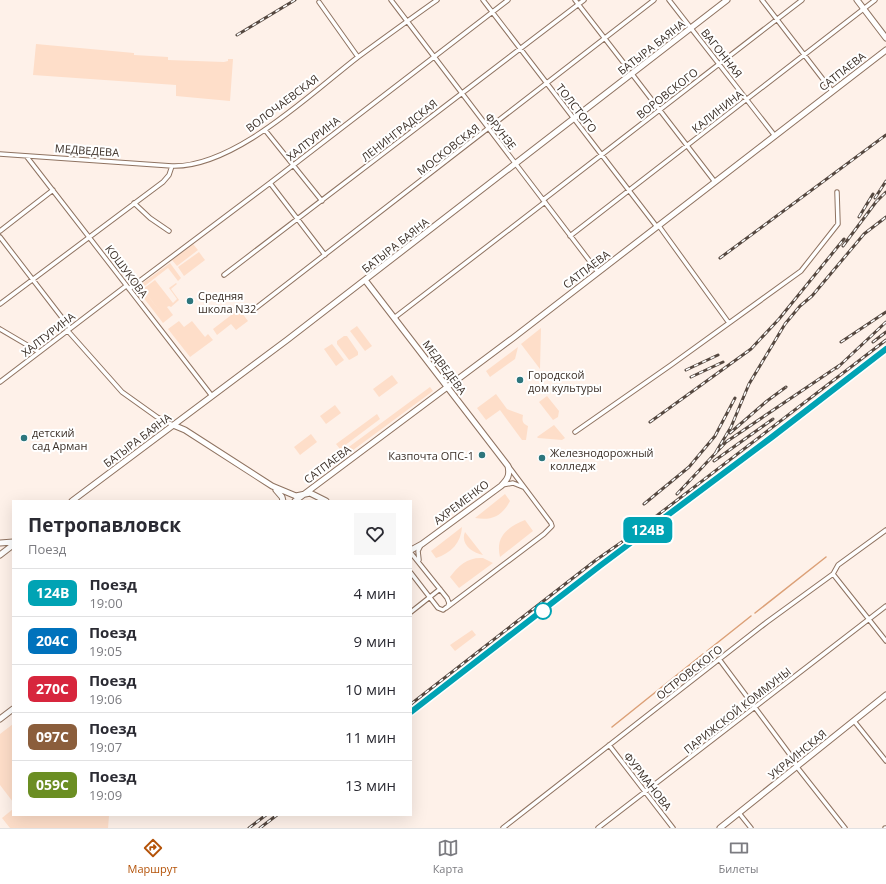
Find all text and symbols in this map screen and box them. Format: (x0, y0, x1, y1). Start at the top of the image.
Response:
street label: БАТЫРА БАЯНА (614, 16, 688, 78)
street label: ВАГОННАЯ (698, 25, 746, 81)
street label: САТПАЕВА (816, 48, 868, 94)
street label: ВОРОВСКОГО (633, 64, 701, 122)
street label: ВОЛОЧАЕВСКАЯ (243, 71, 321, 135)
street label: ТОЛСТОГО (553, 80, 601, 136)
street label: КАЛИНИНА (688, 86, 746, 136)
street label: ЛЕНИНГРАДСКАЯ (358, 96, 440, 164)
street label: ФРУНЗЕ (482, 110, 520, 152)
street label: ХАЛТУРИНА (283, 112, 343, 164)
street label: МОСКОВСКАЯ (414, 120, 482, 178)
street label: МЕДВЕДЕВА (54, 140, 120, 160)
street label: БАТЫРА БАЯНА (358, 214, 432, 276)
street label: КОШУКОВА (102, 241, 152, 301)
street label: САТПАЕВА (559, 246, 613, 292)
place label: Средняя школа N32 (198, 288, 256, 316)
marker: Средняя школа N32 (185, 296, 195, 306)
street label: ХАЛТУРИНА (18, 308, 78, 360)
street label: МЕДВЕДЕВА (420, 337, 470, 397)
place label: Городской дом культуры (528, 367, 602, 395)
marker: Городской дом культуры (515, 375, 525, 385)
street label: БАТЫРА БАЯНА (100, 410, 174, 470)
place label: детский сад Арман (32, 425, 87, 453)
marker: детский сад Арман (19, 433, 29, 443)
street label: САТПАЕВА (300, 441, 354, 487)
place label: Железнодорожный колледж (550, 445, 654, 473)
place label: Казпочта ОПС-1 (388, 448, 474, 463)
marker: Казпочта ОПС-1 (477, 450, 487, 460)
marker: Железнодорожный колледж (537, 453, 547, 463)
street label: АХРЕМЕНКО (430, 476, 492, 528)
text: Петропавловск (28, 512, 181, 538)
button: heart (354, 513, 396, 555)
line badge: 124В (620, 517, 676, 543)
text: 124В (631, 520, 665, 539)
text: Поезд (28, 540, 66, 558)
text: Поезд (89, 574, 137, 594)
text: 124В (36, 583, 69, 602)
text: 4 мин (353, 583, 396, 603)
text: 19:00 (89, 594, 123, 612)
unlabelled marker (534, 602, 552, 620)
text: Поезд (89, 622, 137, 642)
text: 204С (36, 631, 69, 650)
text: 9 мин (353, 631, 396, 651)
street label: ОСТРОВСКОГО (653, 641, 725, 703)
text: 19:05 (89, 642, 122, 660)
street label: ПАРИЖСКОЙ КОММУНЫ (680, 663, 794, 757)
text: Поезд (89, 670, 137, 690)
text: 270С (36, 679, 69, 698)
text: 10 мин (345, 679, 396, 699)
text: 19:06 (89, 690, 122, 708)
text: Поезд (89, 718, 137, 738)
street label: УКРАИНСКАЯ (765, 726, 829, 782)
text: 097С (36, 727, 69, 746)
text: 11 мин (345, 727, 396, 747)
text: 19:07 (89, 738, 122, 756)
street label: ФУРМАНОВА (621, 749, 675, 813)
text: Поезд (89, 766, 137, 786)
text: 059С (36, 775, 69, 794)
text: 13 мин (345, 775, 396, 795)
text: 19:09 (89, 786, 122, 804)
tab: Маршрут (128, 837, 178, 876)
tab: Карта (433, 837, 463, 876)
tab: Билеты (719, 837, 758, 876)

